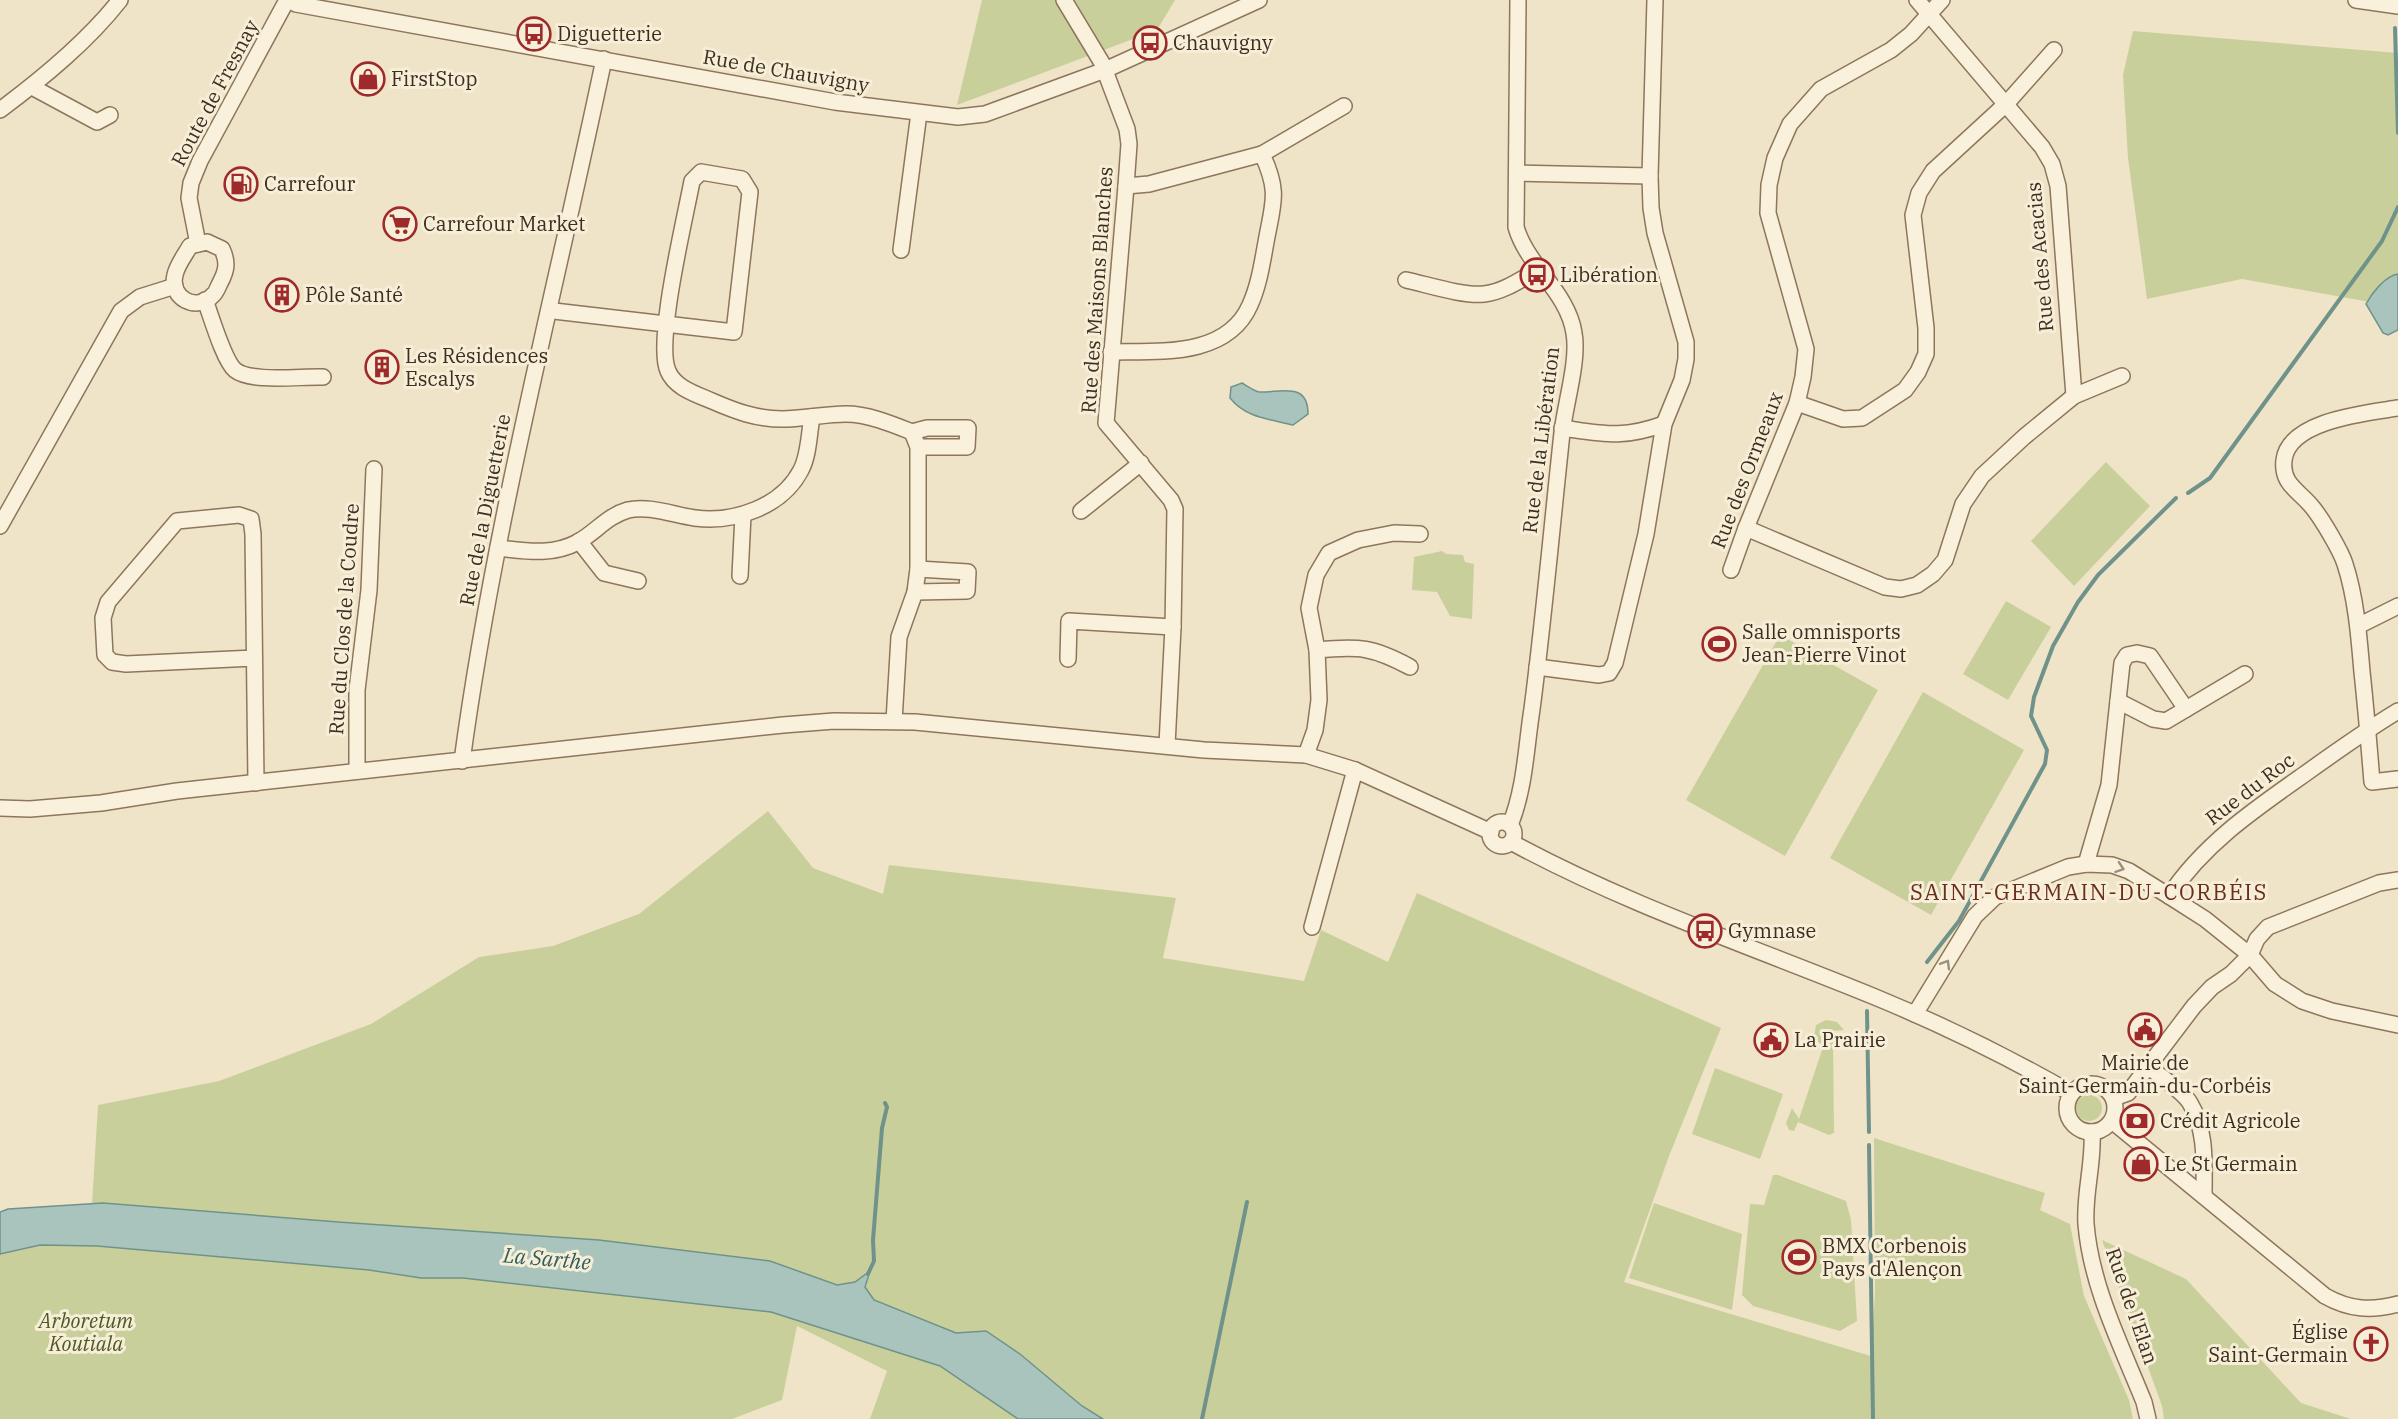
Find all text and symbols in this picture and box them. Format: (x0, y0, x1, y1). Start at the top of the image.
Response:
street label: Route de Fresnay (165, 15, 265, 171)
bus stop icon: Diguetterie (516, 16, 552, 52)
place label: Diguetterie (557, 20, 662, 47)
bus stop icon: Chauvigny (1132, 25, 1168, 61)
place label: Chauvigny (1173, 29, 1273, 56)
street label: Rue de Chauvigny (701, 43, 872, 98)
shop icon: FirstStop (350, 61, 386, 97)
place label: FirstStop (391, 65, 478, 92)
fuel station icon: Carrefour (223, 166, 259, 202)
street label: Rue des Maisons Blanches (1074, 166, 1119, 414)
place label: Carrefour (264, 170, 356, 197)
street label: Rue des Acacias (2019, 181, 2060, 333)
supermarket icon: Carrefour Market (382, 206, 418, 242)
place label: Carrefour Market (423, 210, 585, 237)
bus stop icon: Libération (1519, 257, 1555, 293)
place label: Libération (1560, 261, 1658, 288)
building icon: Pôle Santé (264, 277, 300, 313)
place label: Pôle Santé (305, 281, 403, 308)
place label: Les Résidences Escalys (405, 342, 548, 392)
street label: Rue de la Libération (1516, 345, 1565, 535)
building icon: Les Résidences Escalys (364, 349, 400, 385)
street label: Rue des Ormeaux (1704, 388, 1789, 552)
street label: Rue de la Diguetterie (453, 412, 516, 608)
street label: Rue du Clos de la Coudre (322, 502, 365, 736)
place label: Salle omnisports Jean-Pierre Vinot (1742, 618, 1906, 668)
sports icon: Salle omnisports Jean-Pierre Vinot (1701, 626, 1737, 662)
street label: Rue du Roc (2200, 746, 2300, 831)
one-way arrow (2114, 861, 2125, 874)
district label: SAINT-GERMAIN-DU-CORBÉIS (1910, 877, 2268, 906)
bus stop icon: Gymnase (1687, 913, 1723, 949)
place label: Gymnase (1728, 917, 1816, 944)
one-way arrow (1938, 960, 1950, 970)
public building icon: Mairie de Saint-Germain-du-Corbéis (2127, 1012, 2163, 1048)
public building icon: La Prairie (1753, 1022, 1789, 1058)
place label: La Prairie (1794, 1026, 1886, 1053)
place label: Mairie de Saint-Germain-du-Corbéis (2019, 1049, 2271, 1099)
bank icon: Crédit Agricole (2119, 1103, 2155, 1139)
place label: Crédit Agricole (2160, 1107, 2301, 1134)
shop icon: Le St Germain (2123, 1146, 2159, 1182)
place label: Le St Germain (2164, 1150, 2298, 1177)
place label: BMX Corbenois Pays d'Alençon (1822, 1232, 1967, 1282)
sports icon: BMX Corbenois Pays d'Alençon (1781, 1239, 1817, 1275)
water label: La Sarthe (501, 1240, 593, 1276)
street label: Rue de l'Elan (2100, 1244, 2165, 1368)
park label: Arboretum Koutiala (37, 1307, 133, 1357)
place label: Église Saint-Germain (2208, 1318, 2348, 1368)
church icon: Église Saint-Germain (2353, 1326, 2389, 1362)

